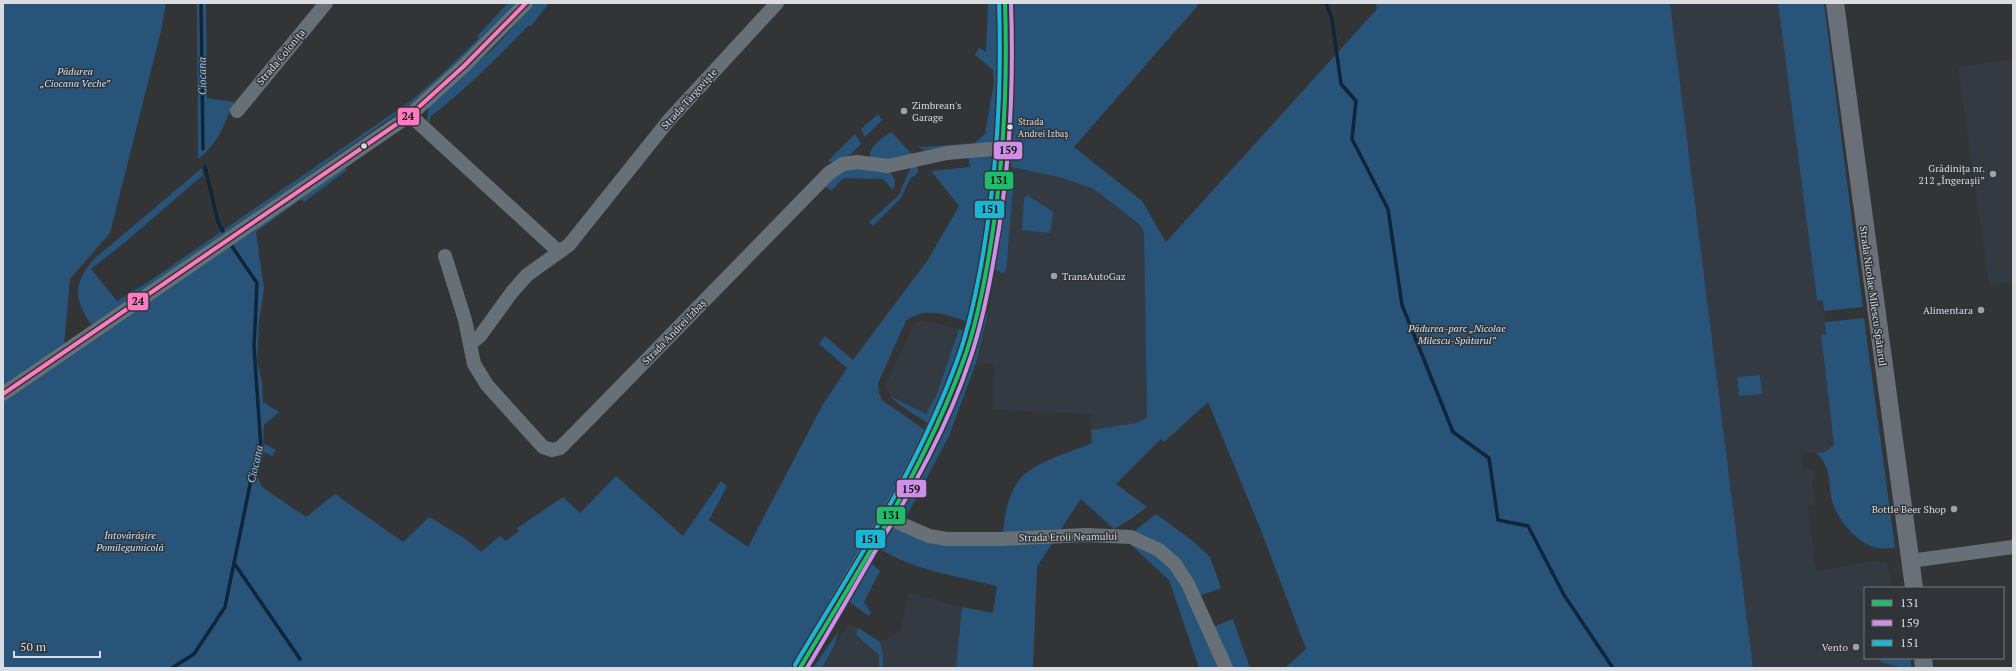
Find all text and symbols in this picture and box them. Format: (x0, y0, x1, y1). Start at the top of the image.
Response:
street label: Strada Colonița (254, 26, 308, 88)
water label: Ciocana (195, 57, 209, 95)
park label: Pădurea „Ciocana Veche” (40, 65, 111, 90)
street label: Strada Târgoviște (658, 66, 720, 132)
place label: Zimbrean's Garage (912, 99, 961, 124)
marker: Zimbrean's Garage (899, 106, 909, 116)
line badge: 24 (397, 107, 420, 126)
text: 24 (402, 109, 415, 123)
place label: Strada Andrei Izbaș (1018, 116, 1068, 140)
marker: Strada Andrei Izbaș (1005, 122, 1015, 132)
unlabelled marker (359, 141, 369, 151)
line badge: 159 (993, 141, 1023, 160)
text: 159 (999, 143, 1017, 157)
place label: Grădinița nr. 212 „Îngerașii” (1919, 162, 1985, 187)
marker: Grădinița nr. 212 „Îngerașii” (1988, 169, 1998, 179)
line badge: 131 (984, 171, 1014, 190)
text: 131 (990, 173, 1008, 187)
line badge: 151 (974, 200, 1005, 219)
text: 151 (981, 202, 999, 216)
street label: Strada Nicolae Milescu Spătarul (1857, 225, 1889, 367)
place label: TransAutoGaz (1062, 270, 1126, 283)
marker: TransAutoGaz (1049, 271, 1059, 281)
line badge: 24 (127, 292, 149, 311)
text: 24 (132, 294, 145, 308)
street label: Strada Andrei Izbaș (639, 296, 709, 368)
place label: Alimentara (1923, 304, 1973, 317)
marker: Alimentara (1976, 305, 1986, 315)
park label: Pădurea-parc „Nicolae Milescu-Spătarul” (1407, 322, 1506, 347)
water label: Ciocana (244, 444, 266, 484)
line badge: 159 (896, 479, 927, 498)
text: 159 (902, 482, 920, 496)
place label: Bottle Beer Shop (1872, 503, 1946, 516)
marker: Bottle Beer Shop (1949, 504, 1959, 514)
line badge: 131 (876, 506, 906, 525)
text: 131 (882, 508, 900, 522)
park label: Întovărășire Pomilegumicolă (95, 529, 164, 554)
line badge: 151 (855, 529, 886, 549)
street label: Strada Eroii Neamului (1019, 530, 1117, 544)
text: 151 (861, 532, 879, 546)
legend (1864, 587, 2004, 659)
text: 131 (1900, 595, 1919, 610)
text: 159 (1900, 615, 1919, 630)
scale bar (14, 633, 100, 659)
text: 151 (1900, 635, 1919, 650)
text: 50 m (20, 639, 47, 654)
place label: Vento (1822, 641, 1848, 654)
marker: Vento (1851, 642, 1861, 652)

